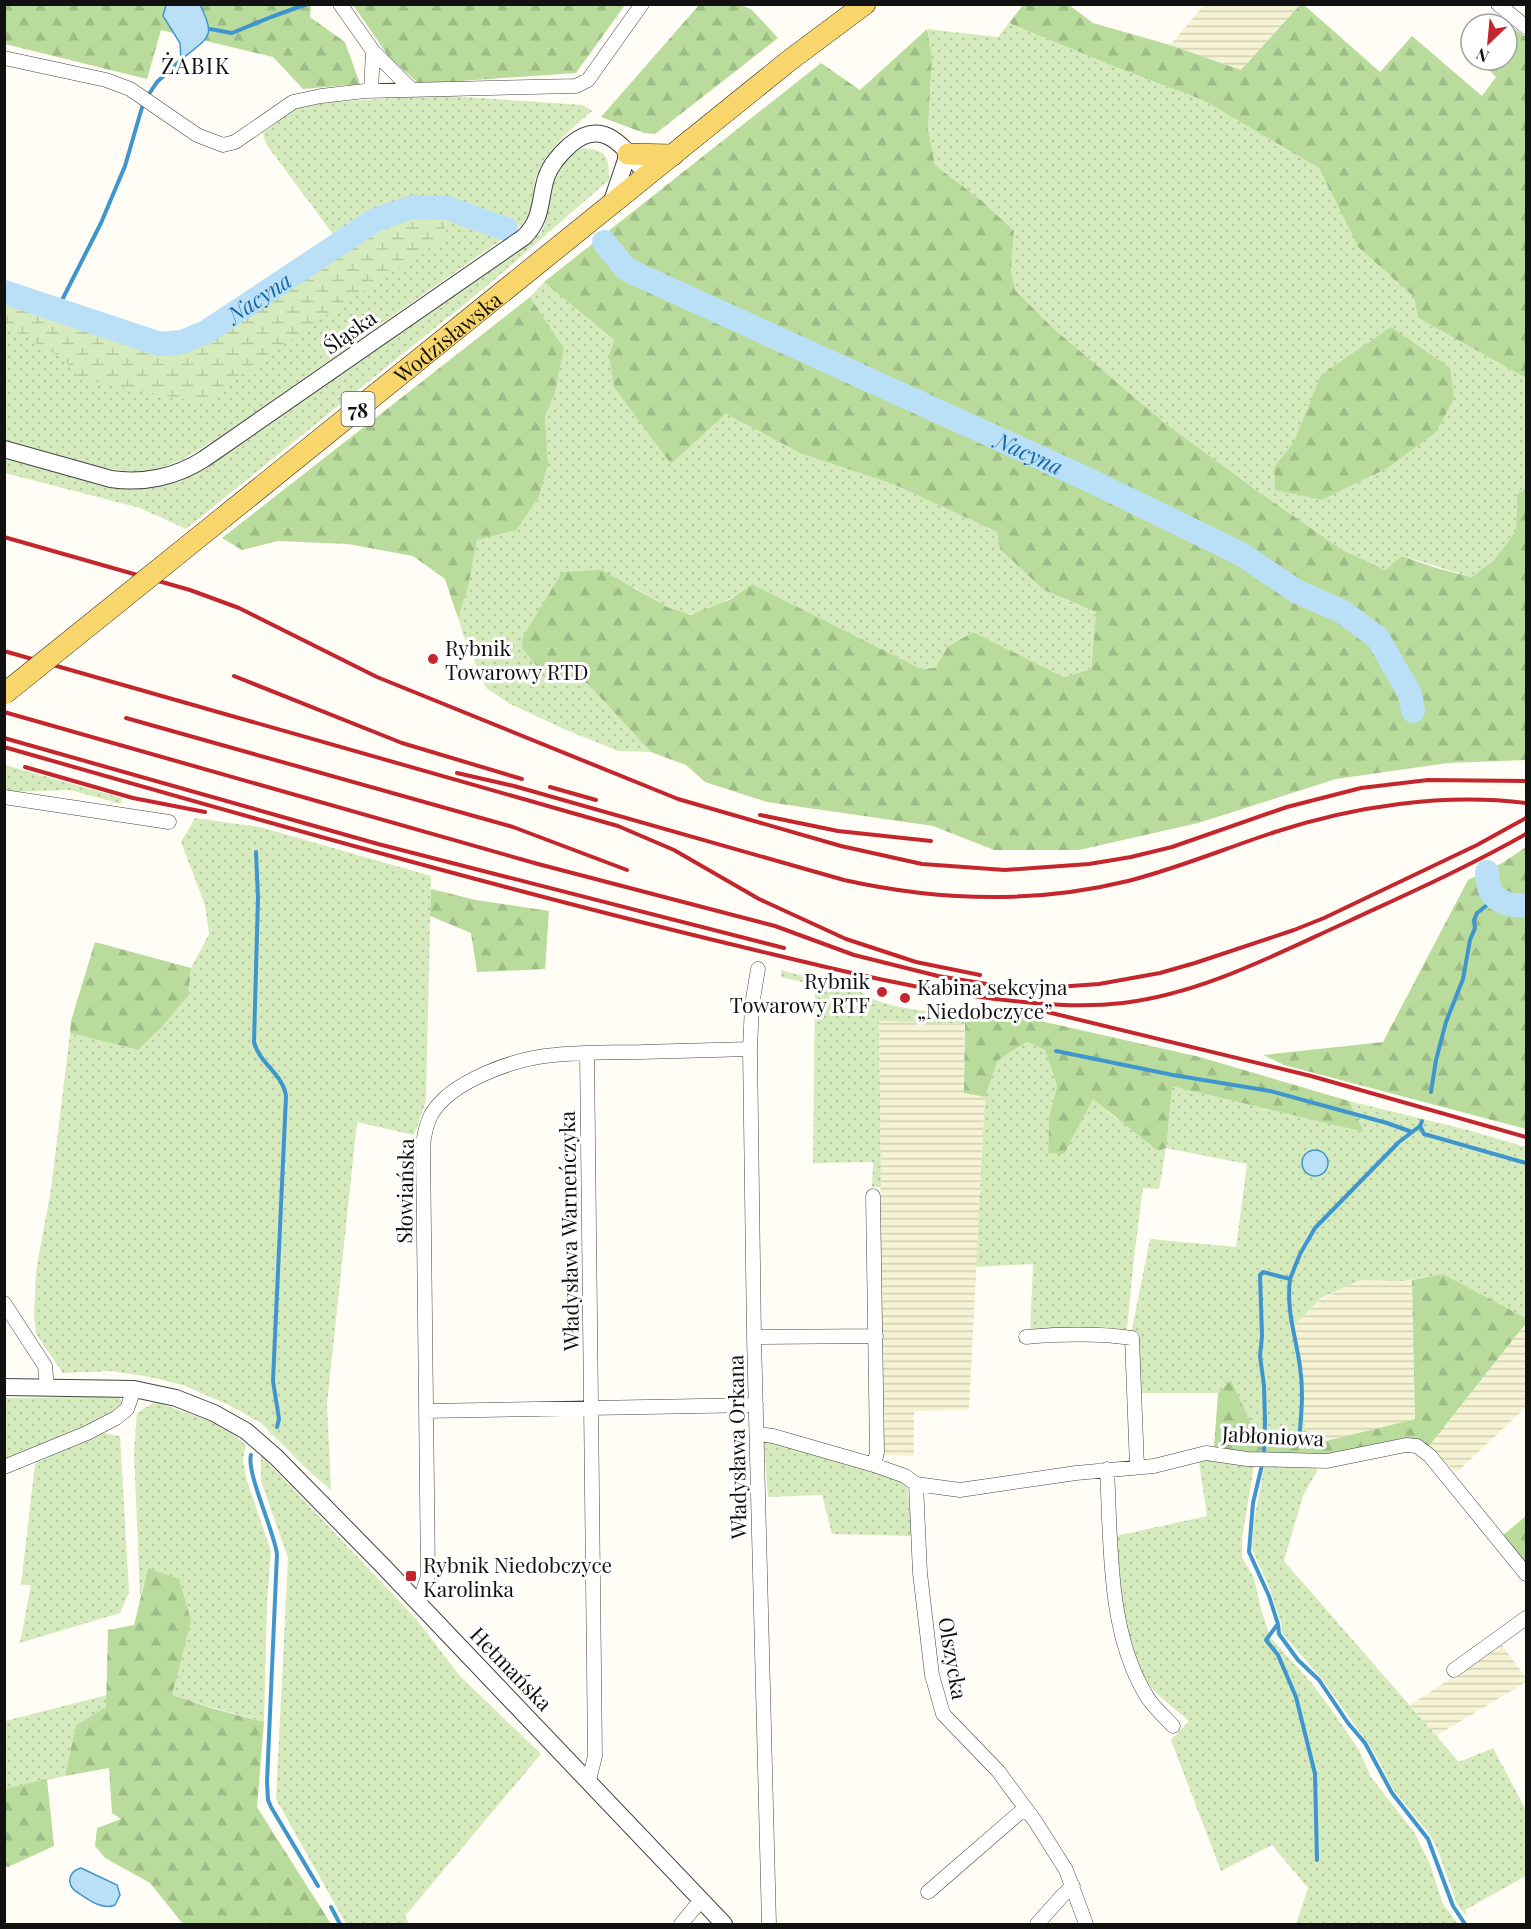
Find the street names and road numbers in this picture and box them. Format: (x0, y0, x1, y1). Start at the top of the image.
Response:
street label: Wodzisławska (387, 284, 507, 389)
street label: Śląska (317, 302, 382, 359)
road number: 78 (342, 392, 374, 426)
street label: Władysława Warneńczyka (552, 1110, 584, 1352)
street label: Słowiańska (389, 1138, 419, 1244)
street label: Władysława Orkana (720, 1354, 752, 1540)
street label: Jabłoniowa (1220, 1418, 1325, 1452)
street label: Olszycka (933, 1615, 975, 1702)
street label: Hetmańska (465, 1620, 559, 1716)

